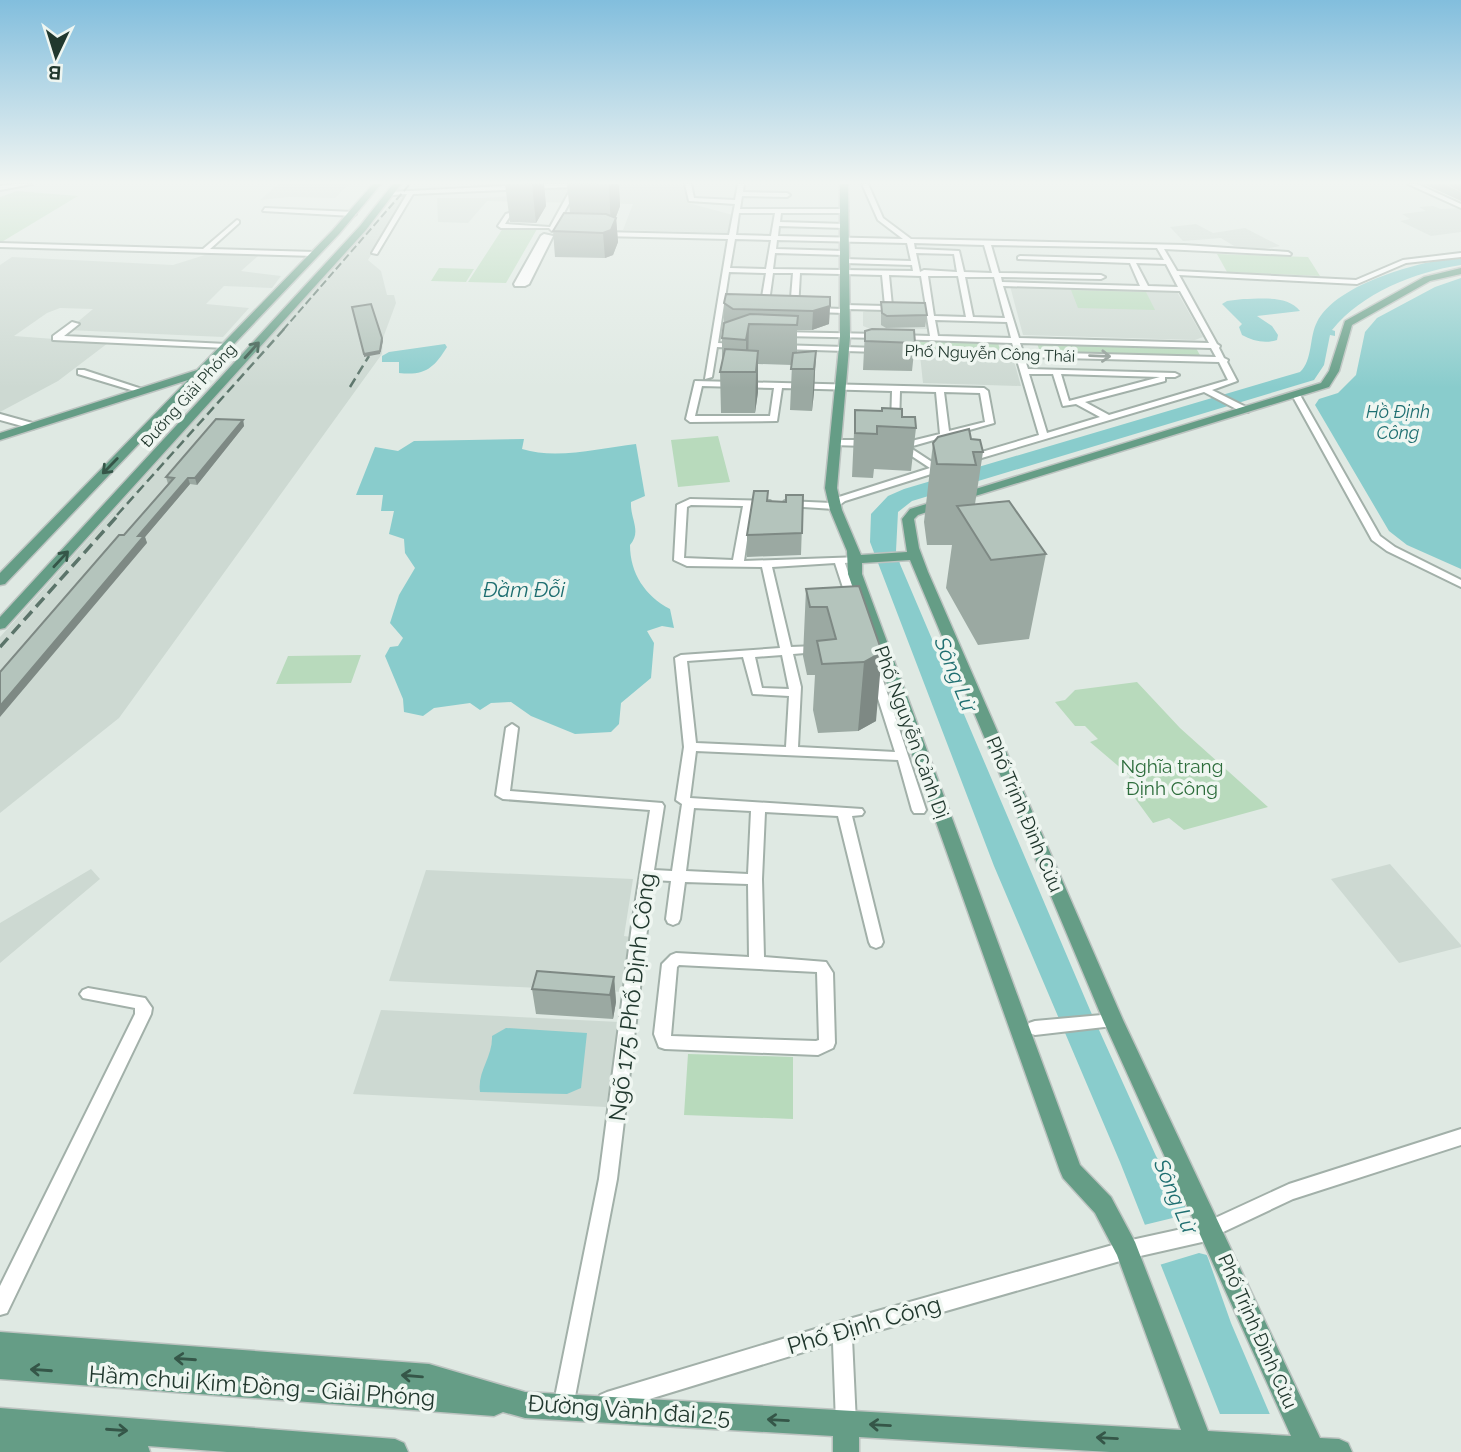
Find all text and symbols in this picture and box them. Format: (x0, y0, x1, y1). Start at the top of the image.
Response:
north arrow (21, 21, 91, 91)
text: B (48, 62, 62, 84)
street label: Đường Giải Phóng (137, 340, 240, 451)
one-way arrow (244, 341, 260, 359)
street label: Phố Nguyễn Công Thái (904, 341, 1076, 366)
one-way arrow (1089, 350, 1112, 363)
water label: Hồ Định Công (1366, 401, 1430, 443)
one-way arrow (101, 458, 118, 475)
one-way arrow (52, 551, 69, 568)
water label: Đầm Đỗi (483, 577, 566, 602)
water label: Sông Lừ (929, 632, 983, 717)
street label: Phố Nguyễn Cảnh Dị (871, 643, 953, 821)
street label: Phố Trịnh Đình Cửu (982, 733, 1068, 895)
park label: Nghĩa trang Định Công (1121, 755, 1223, 799)
street label: Ngõ 175 Phố Định Công (603, 871, 660, 1123)
water label: Sông Lừ (1148, 1154, 1203, 1239)
street label: Phố Trịnh Đình Cửu (1214, 1250, 1302, 1412)
street label: Phố Định Công (784, 1290, 944, 1359)
one-way arrow (174, 1352, 197, 1365)
street label: Hầm chui Kim Đồng - Giải Phóng (88, 1360, 436, 1411)
one-way arrow (30, 1363, 53, 1376)
one-way arrow (401, 1369, 423, 1382)
street label: Đường Vành đai 2.5 (527, 1389, 731, 1430)
one-way arrow (767, 1413, 790, 1426)
one-way arrow (869, 1419, 892, 1432)
one-way arrow (105, 1424, 128, 1437)
one-way arrow (1096, 1432, 1119, 1445)

